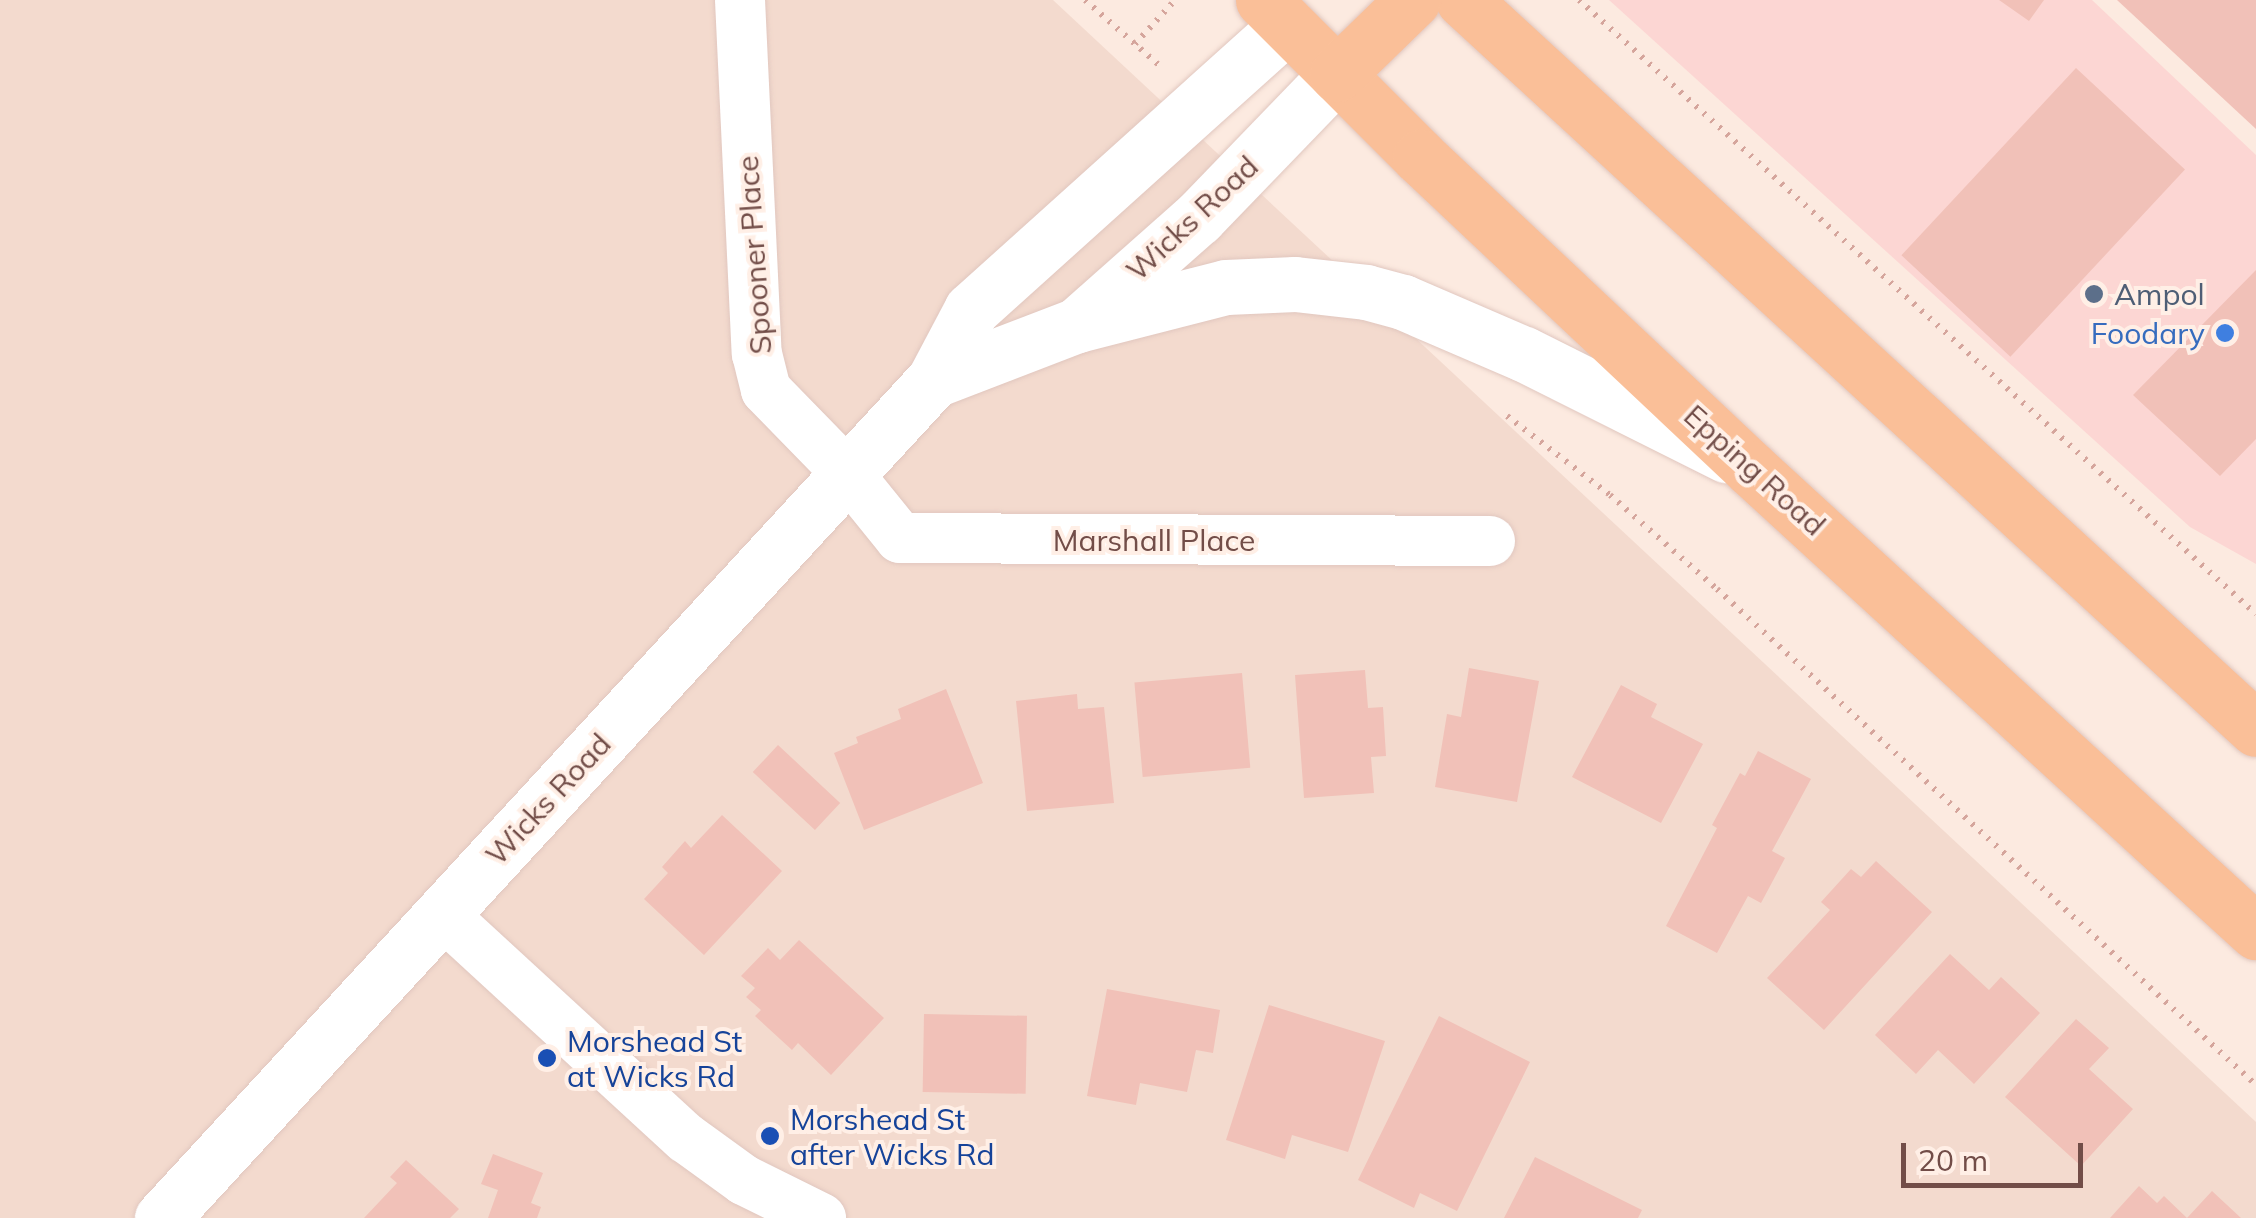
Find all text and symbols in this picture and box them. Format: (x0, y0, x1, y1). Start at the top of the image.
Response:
street label: Wicks Road (1119, 148, 1265, 288)
street label: Spooner Place (729, 154, 779, 356)
place label: Ampol (2114, 276, 2205, 312)
marker: Ampol (2083, 283, 2105, 305)
place label: Foodary (2091, 315, 2205, 351)
marker: Foodary (2214, 322, 2236, 344)
street label: Epping Road (1677, 397, 1833, 543)
street label: Marshall Place (1053, 522, 1255, 558)
street label: Wicks Road (478, 726, 618, 872)
place label: Morshead St at Wicks Rd (567, 1023, 742, 1094)
marker: Morshead St at Wicks Rd (536, 1047, 558, 1069)
place label: Morshead St after Wicks Rd (790, 1101, 994, 1172)
scale bar (1906, 1123, 2088, 1185)
marker: Morshead St after Wicks Rd (759, 1125, 781, 1147)
text: 20 m (1918, 1141, 1988, 1179)

